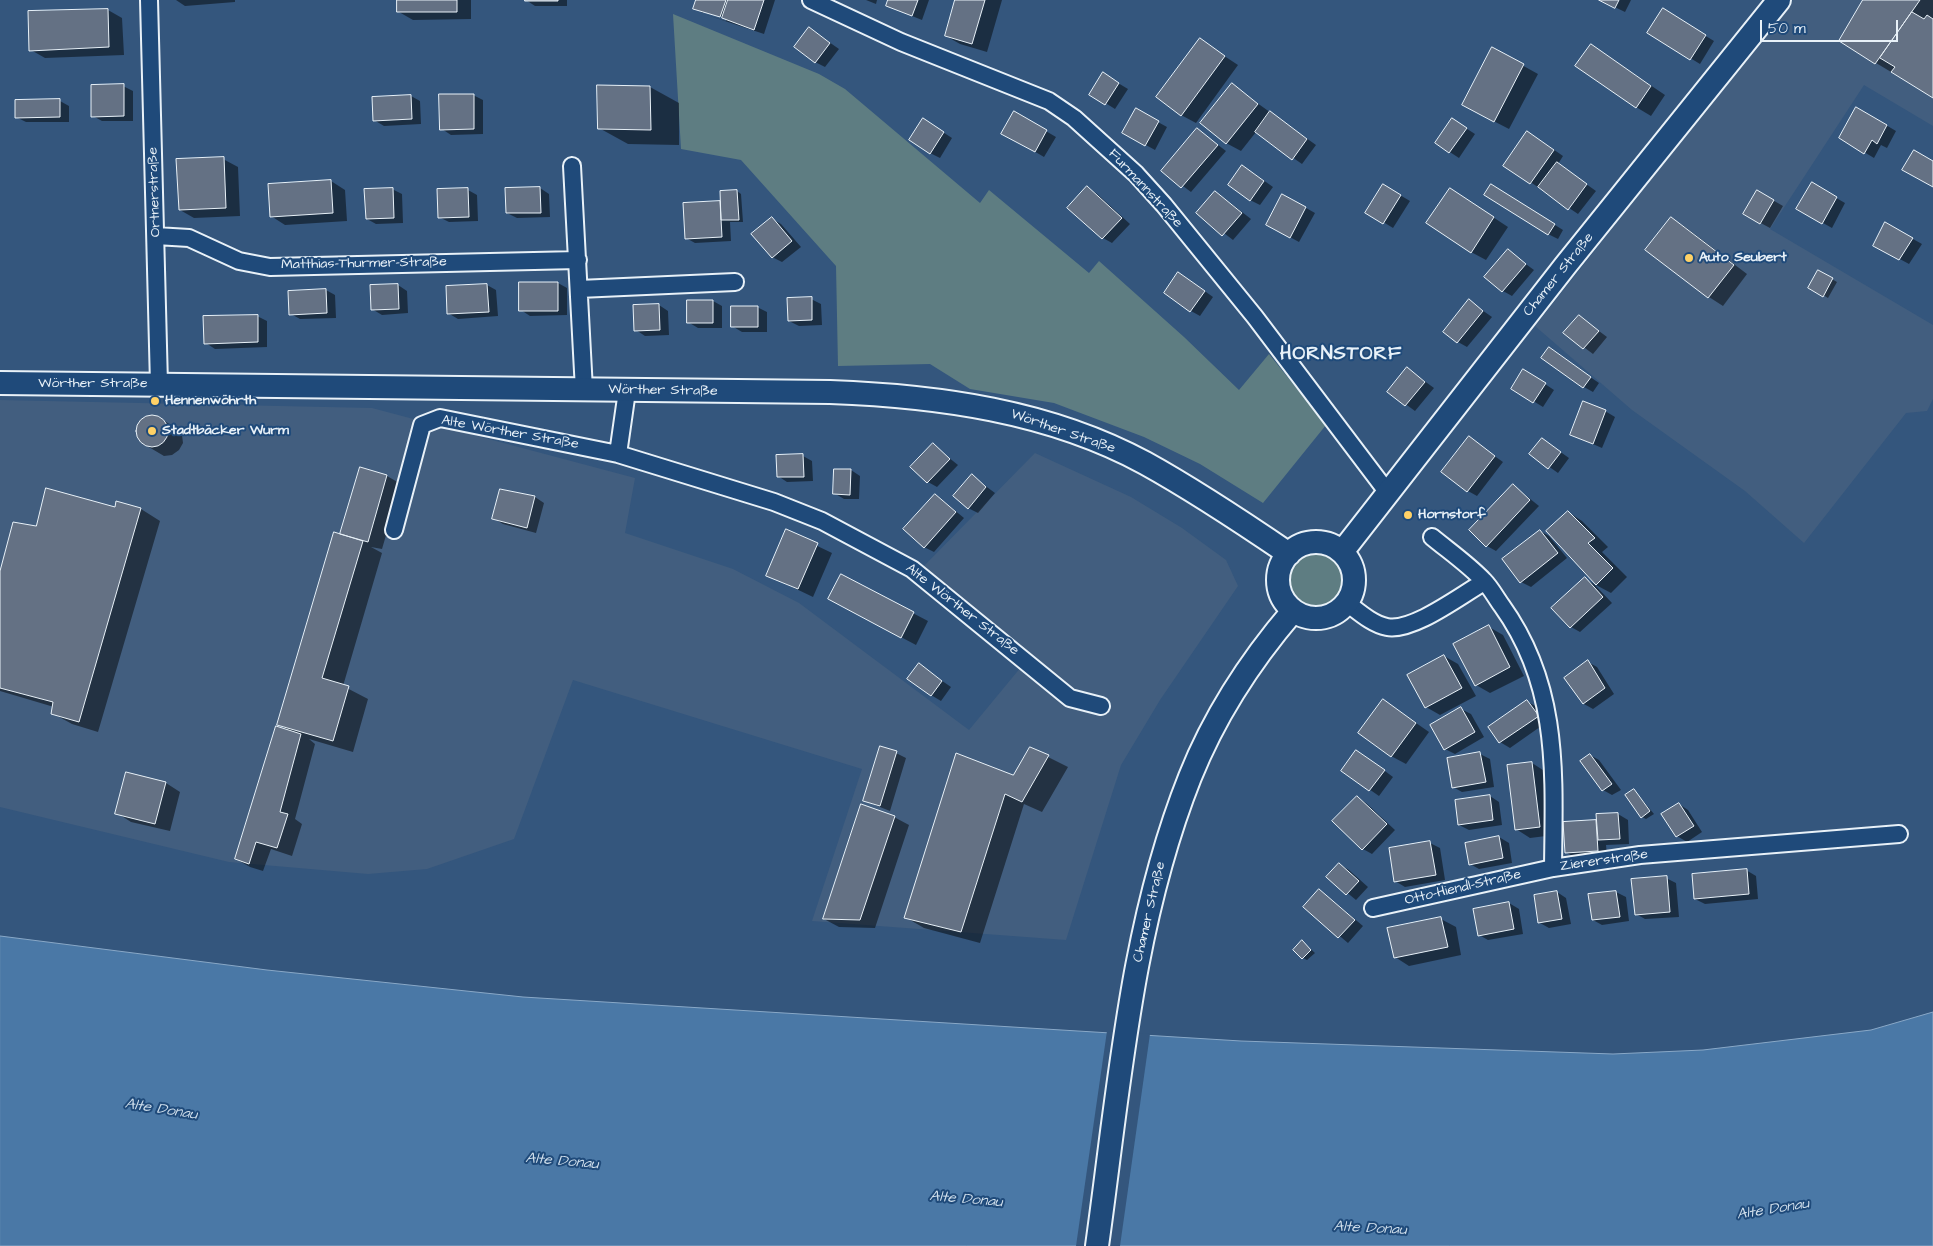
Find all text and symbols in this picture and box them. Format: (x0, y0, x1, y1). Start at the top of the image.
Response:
scale bar (1763, 10, 1900, 42)
text: 50 m (1768, 18, 1806, 39)
street label: Furmannstraße (1104, 146, 1186, 232)
street label: Ortnerstraße (145, 147, 165, 237)
street label: Chamer Straße (1520, 230, 1598, 320)
place label: Auto Seubert (1699, 250, 1787, 266)
marker: Auto Seubert (1683, 252, 1695, 264)
street label: Matthias-Thurmer-Straße (281, 254, 447, 274)
district label: HORNSTORF (1279, 344, 1403, 366)
street label: Wörther Straße (38, 376, 148, 392)
street label: Wörther Straße (608, 382, 718, 400)
place label: Hennenwöhrth (165, 393, 256, 409)
marker: Hennenwöhrth (149, 395, 161, 407)
street label: Wörther Straße (1009, 406, 1117, 458)
street label: Alte Wörther Straße (440, 413, 580, 453)
place label: Stadtbäcker Wurm (162, 423, 289, 439)
marker: Stadtbäcker Wurm (146, 425, 158, 437)
place label: Hornstorf (1418, 507, 1486, 523)
marker: Hornstorf (1402, 509, 1414, 521)
street label: Alte Wörther Straße (902, 560, 1022, 660)
street label: Ziererstraße (1559, 847, 1649, 875)
street label: Chamer Straße (1130, 860, 1170, 964)
street label: Otto-Hiendl-Straße (1403, 866, 1523, 910)
water label: Alte Donau (124, 1095, 198, 1125)
water label: Alte Donau (525, 1150, 599, 1174)
water label: Alte Donau (929, 1188, 1003, 1212)
water label: Alte Donau (1736, 1195, 1810, 1225)
water label: Alte Donau (1333, 1218, 1407, 1240)

